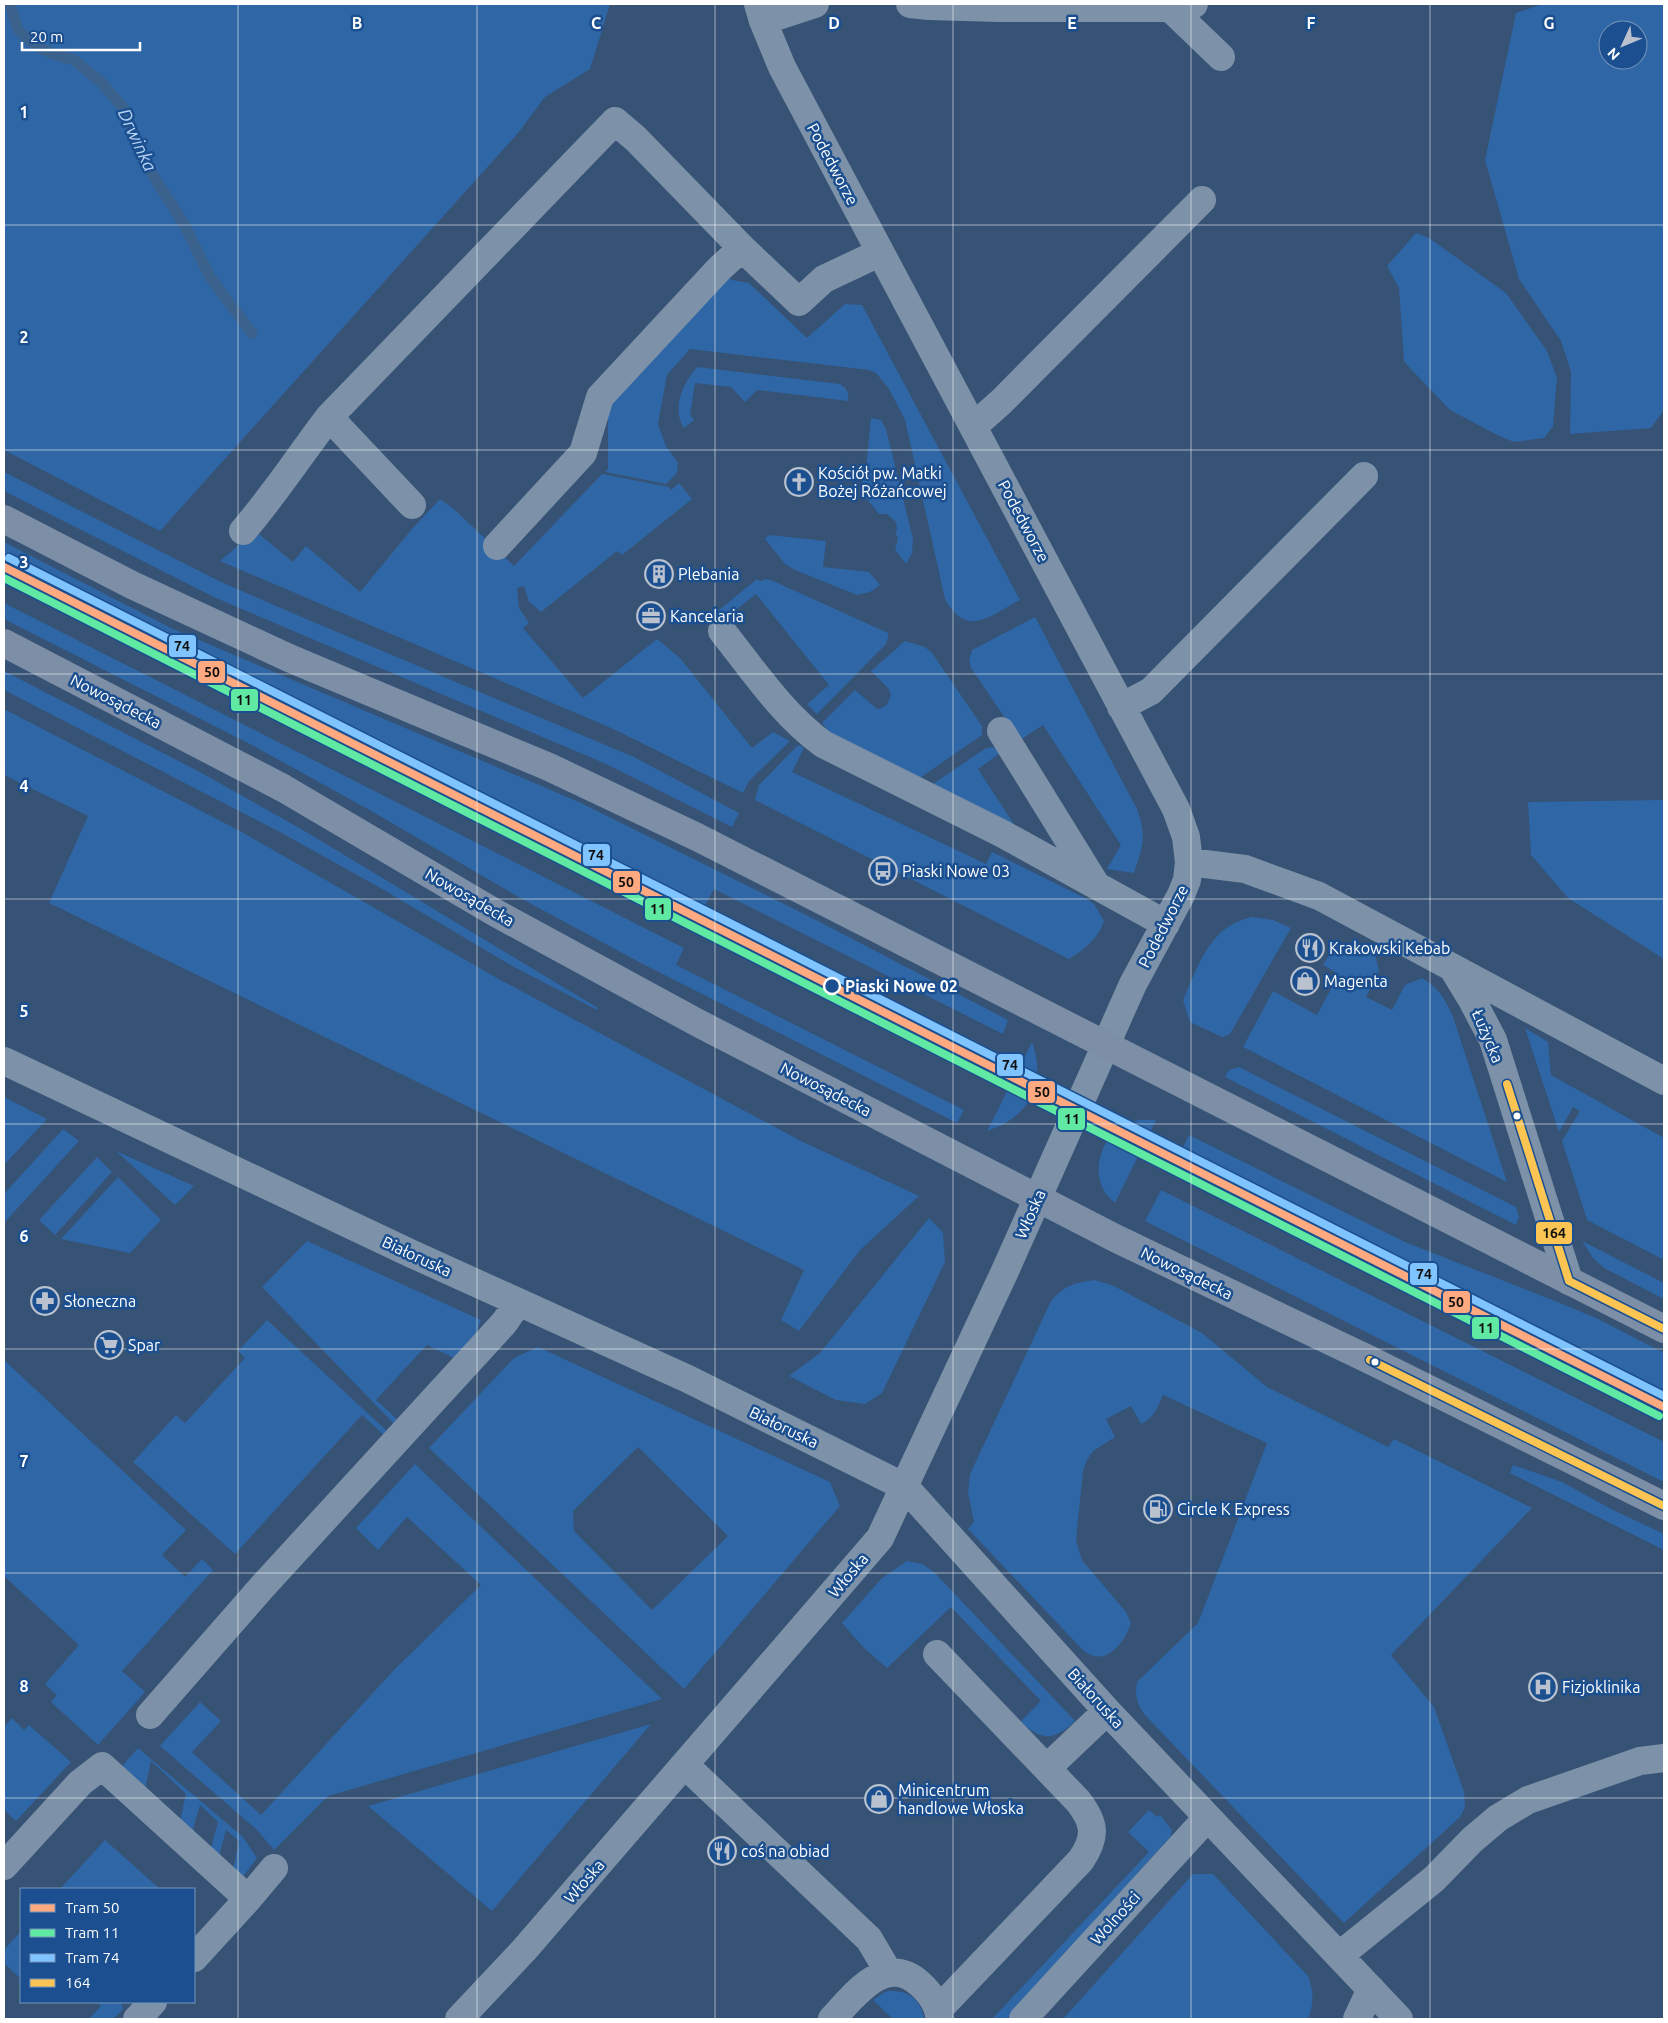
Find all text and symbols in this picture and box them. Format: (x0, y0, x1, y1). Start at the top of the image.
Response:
text: B (352, 14, 362, 32)
text: C (591, 14, 601, 32)
text: D (828, 14, 840, 32)
text: E (1067, 14, 1077, 32)
text: F (1307, 14, 1316, 32)
text: G (1543, 14, 1555, 32)
scale bar (22, 20, 140, 52)
north arrow (1598, 20, 1648, 70)
text: 20 m (30, 28, 63, 45)
text: N (1604, 45, 1623, 63)
text: 1 (19, 103, 29, 121)
water label: Drwinka (115, 105, 161, 174)
street label: Podedworze (804, 120, 862, 208)
text: 2 (19, 328, 29, 346)
place label: Kościół pw. Matki Bożej Różańcowej (818, 464, 947, 500)
church icon: Kościół pw. Matki Bożej Różańcowej (784, 467, 814, 497)
street label: Podedworze (995, 477, 1053, 565)
text: 3 (19, 553, 29, 571)
building icon: Plebania (644, 559, 674, 589)
place label: Plebania (678, 565, 739, 583)
office icon: Kancelaria (636, 601, 666, 631)
place label: Kancelaria (670, 607, 744, 625)
line badge: 74 (168, 634, 197, 658)
text: 74 (174, 638, 190, 654)
line badge: 50 (197, 660, 226, 684)
text: 50 (204, 664, 220, 680)
street label: Nowosądecka (68, 670, 164, 732)
line badge: 11 (230, 688, 259, 712)
text: 11 (236, 692, 252, 708)
text: 4 (19, 777, 29, 795)
line badge: 74 (582, 843, 611, 867)
text: 74 (588, 847, 604, 863)
bus stop icon: Piaski Nowe 03 (868, 856, 898, 886)
place label: Piaski Nowe 03 (902, 862, 1010, 880)
street label: Nowosądecka (422, 864, 518, 930)
line badge: 50 (612, 870, 641, 894)
text: 50 (618, 874, 634, 890)
street label: Podedworze (1135, 882, 1191, 970)
line badge: 11 (644, 897, 672, 921)
text: 11 (650, 901, 666, 917)
restaurant icon: Krakowski Kebab (1295, 933, 1325, 963)
place label: Krakowski Kebab (1329, 939, 1450, 957)
shop icon: Magenta (1290, 966, 1320, 996)
place label: Magenta (1324, 972, 1388, 990)
marker: Piaski Nowe 02 (823, 977, 841, 995)
place label: Piaski Nowe 02 (845, 977, 958, 995)
text: 5 (19, 1002, 29, 1020)
street label: Łużycka (1469, 1007, 1507, 1065)
line badge: 74 (996, 1053, 1024, 1077)
text: 74 (1002, 1057, 1018, 1073)
street label: Nowosądecka (778, 1058, 874, 1120)
line badge: 50 (1027, 1080, 1056, 1104)
text: 50 (1034, 1084, 1050, 1100)
line badge: 11 (1057, 1107, 1086, 1131)
text: 11 (1064, 1111, 1080, 1127)
unlabelled marker (1512, 1111, 1522, 1121)
street label: Włoska (1011, 1187, 1049, 1241)
line badge: 164 (1535, 1221, 1573, 1245)
text: 164 (1542, 1225, 1566, 1241)
text: 6 (19, 1227, 29, 1245)
street label: Białoruska (380, 1232, 454, 1280)
street label: Nowosądecka (1138, 1243, 1236, 1303)
line badge: 74 (1409, 1262, 1438, 1286)
text: 74 (1416, 1266, 1432, 1282)
pharmacy icon: Słoneczna (30, 1286, 60, 1316)
line badge: 50 (1442, 1290, 1471, 1314)
place label: Słoneczna (64, 1292, 136, 1310)
text: 50 (1448, 1294, 1464, 1310)
line badge: 11 (1471, 1316, 1500, 1340)
text: 11 (1478, 1320, 1494, 1336)
supermarket icon: Spar (94, 1330, 124, 1360)
place label: Spar (128, 1336, 160, 1354)
unlabelled marker (1370, 1357, 1380, 1367)
street label: Białoruska (747, 1403, 821, 1451)
text: 7 (19, 1452, 29, 1470)
fuel station icon: Circle K Express (1143, 1494, 1173, 1524)
place label: Circle K Express (1177, 1500, 1290, 1518)
street label: Włoska (825, 1549, 871, 1601)
street label: Białoruska (1064, 1664, 1128, 1732)
hospital icon: Fizjoklinika (1528, 1672, 1558, 1702)
text: 8 (19, 1677, 29, 1695)
place label: Fizjoklinika (1562, 1678, 1640, 1696)
place label: Minicentrum handlowe Włoska (898, 1781, 1024, 1817)
shop icon: Minicentrum handlowe Włoska (864, 1784, 894, 1814)
restaurant icon: coś na obiad (707, 1836, 737, 1866)
place label: coś na obiad (741, 1842, 830, 1860)
street label: Włoska (560, 1856, 608, 1906)
legend (20, 1888, 195, 2003)
street label: Wolności (1087, 1888, 1143, 1948)
text: Tram 50 (65, 1899, 120, 1916)
text: Tram 11 (65, 1924, 120, 1941)
text: Tram 74 (65, 1949, 120, 1966)
text: 164 (65, 1974, 90, 1991)

